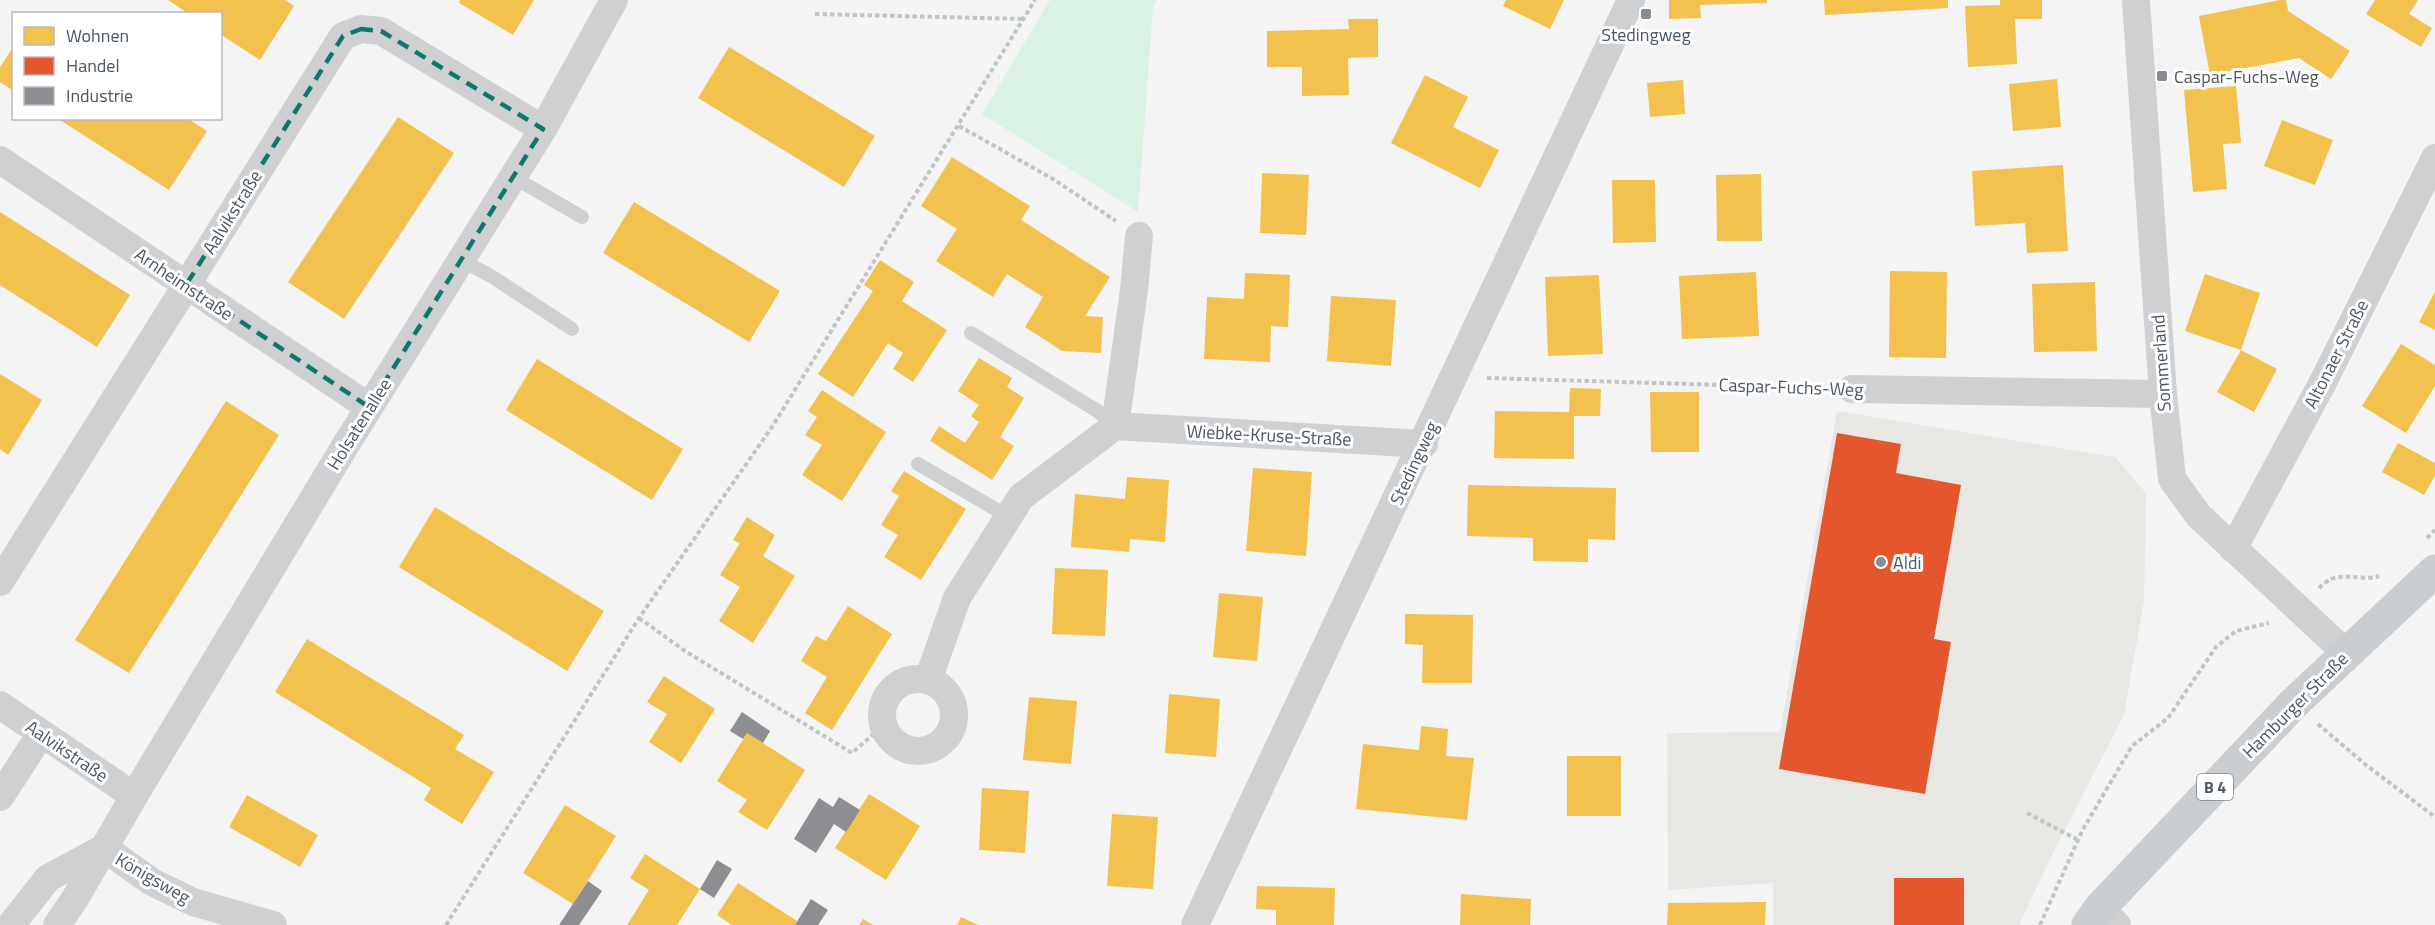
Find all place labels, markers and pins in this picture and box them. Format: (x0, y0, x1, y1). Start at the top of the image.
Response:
marker: Stedingweg (1639, 7, 1653, 21)
place label: Stedingweg (1601, 21, 1691, 48)
place label: Caspar-Fuchs-Weg (2174, 63, 2319, 90)
marker: Caspar-Fuchs-Weg (2155, 69, 2169, 83)
place label: Aldi (1893, 549, 1921, 576)
marker: Aldi (1874, 555, 1888, 569)

